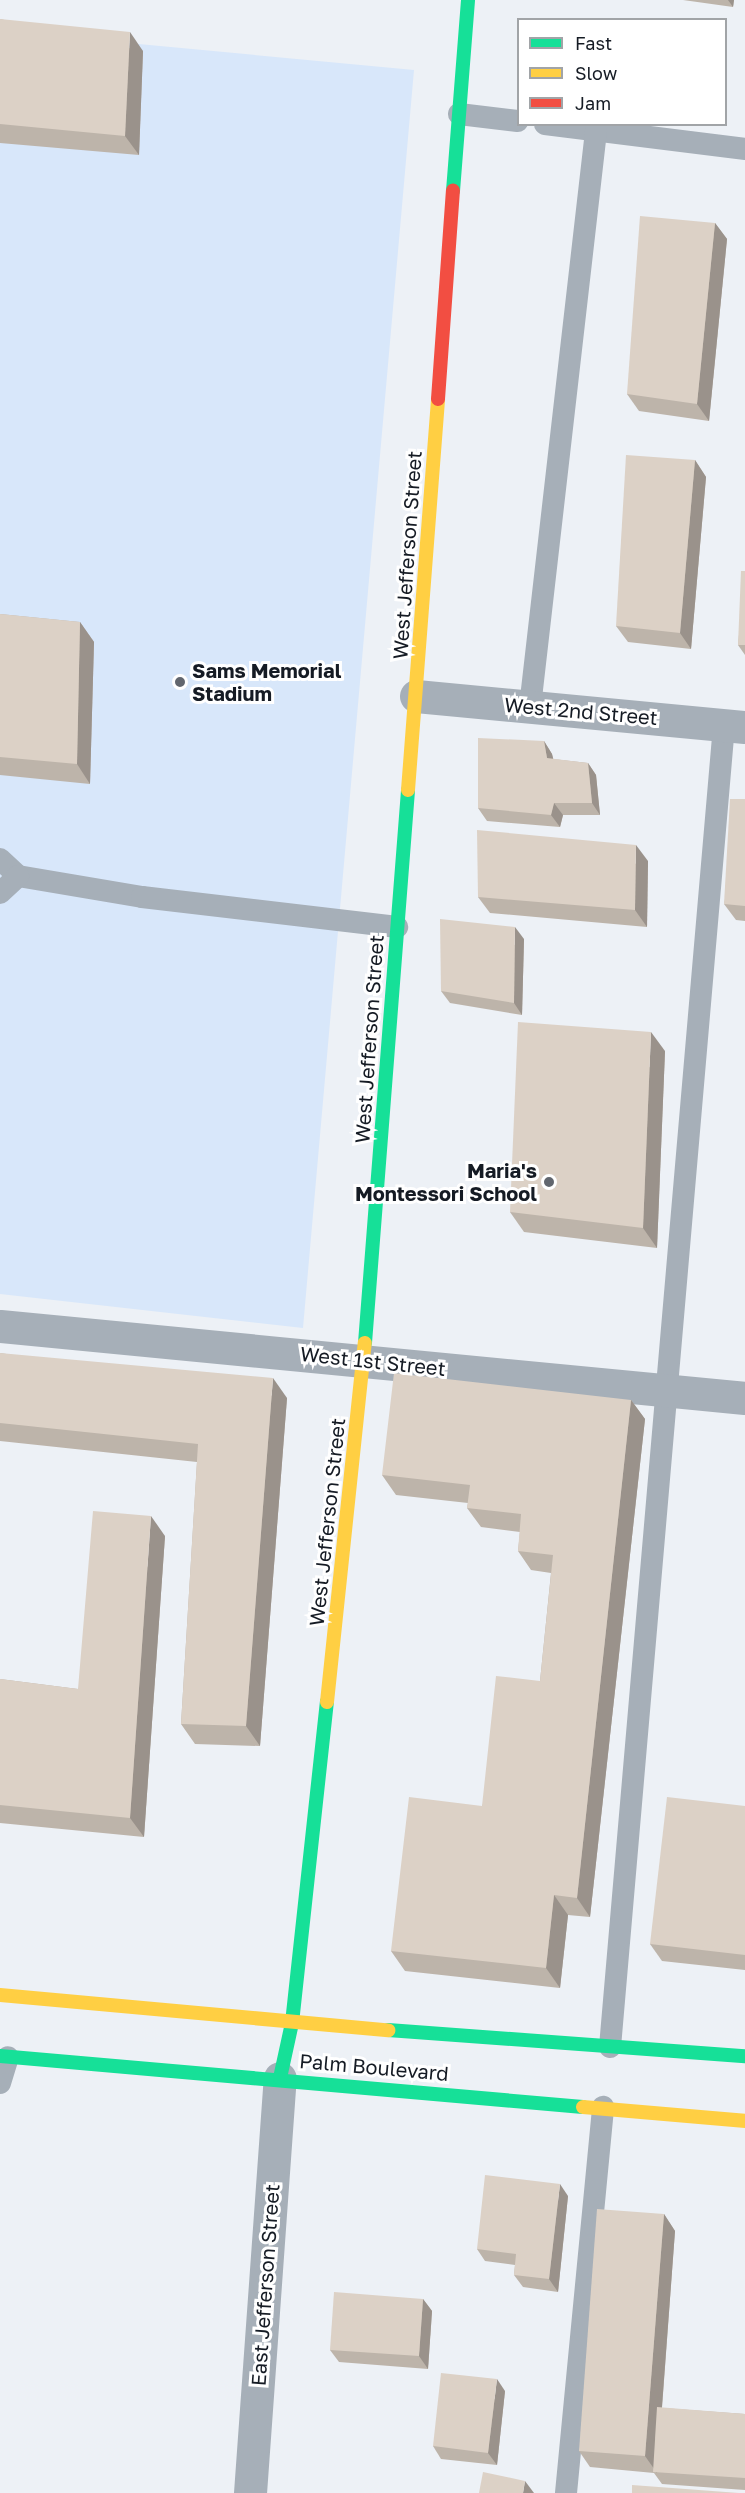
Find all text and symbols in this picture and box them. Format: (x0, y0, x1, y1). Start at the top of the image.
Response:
legend (517, 18, 727, 126)
text: Fast (575, 32, 612, 54)
text: Slow (575, 62, 617, 84)
text: Jam (575, 92, 611, 114)
street label: West Jefferson Street (388, 450, 426, 660)
place label: Sams Memorial Stadium (192, 658, 341, 705)
marker: Sams Memorial Stadium (173, 675, 187, 689)
street label: West 2nd Street (503, 692, 659, 730)
street label: West Jefferson Street (350, 934, 388, 1144)
place label: Maria's Montessori School (355, 1158, 537, 1205)
marker: Maria's Montessori School (542, 1175, 556, 1189)
street label: West 1st Street (299, 1341, 447, 1381)
street label: West Jefferson Street (304, 1417, 350, 1627)
street label: Palm Boulevard (298, 2049, 450, 2085)
street label: East Jefferson Street (246, 2183, 284, 2387)

